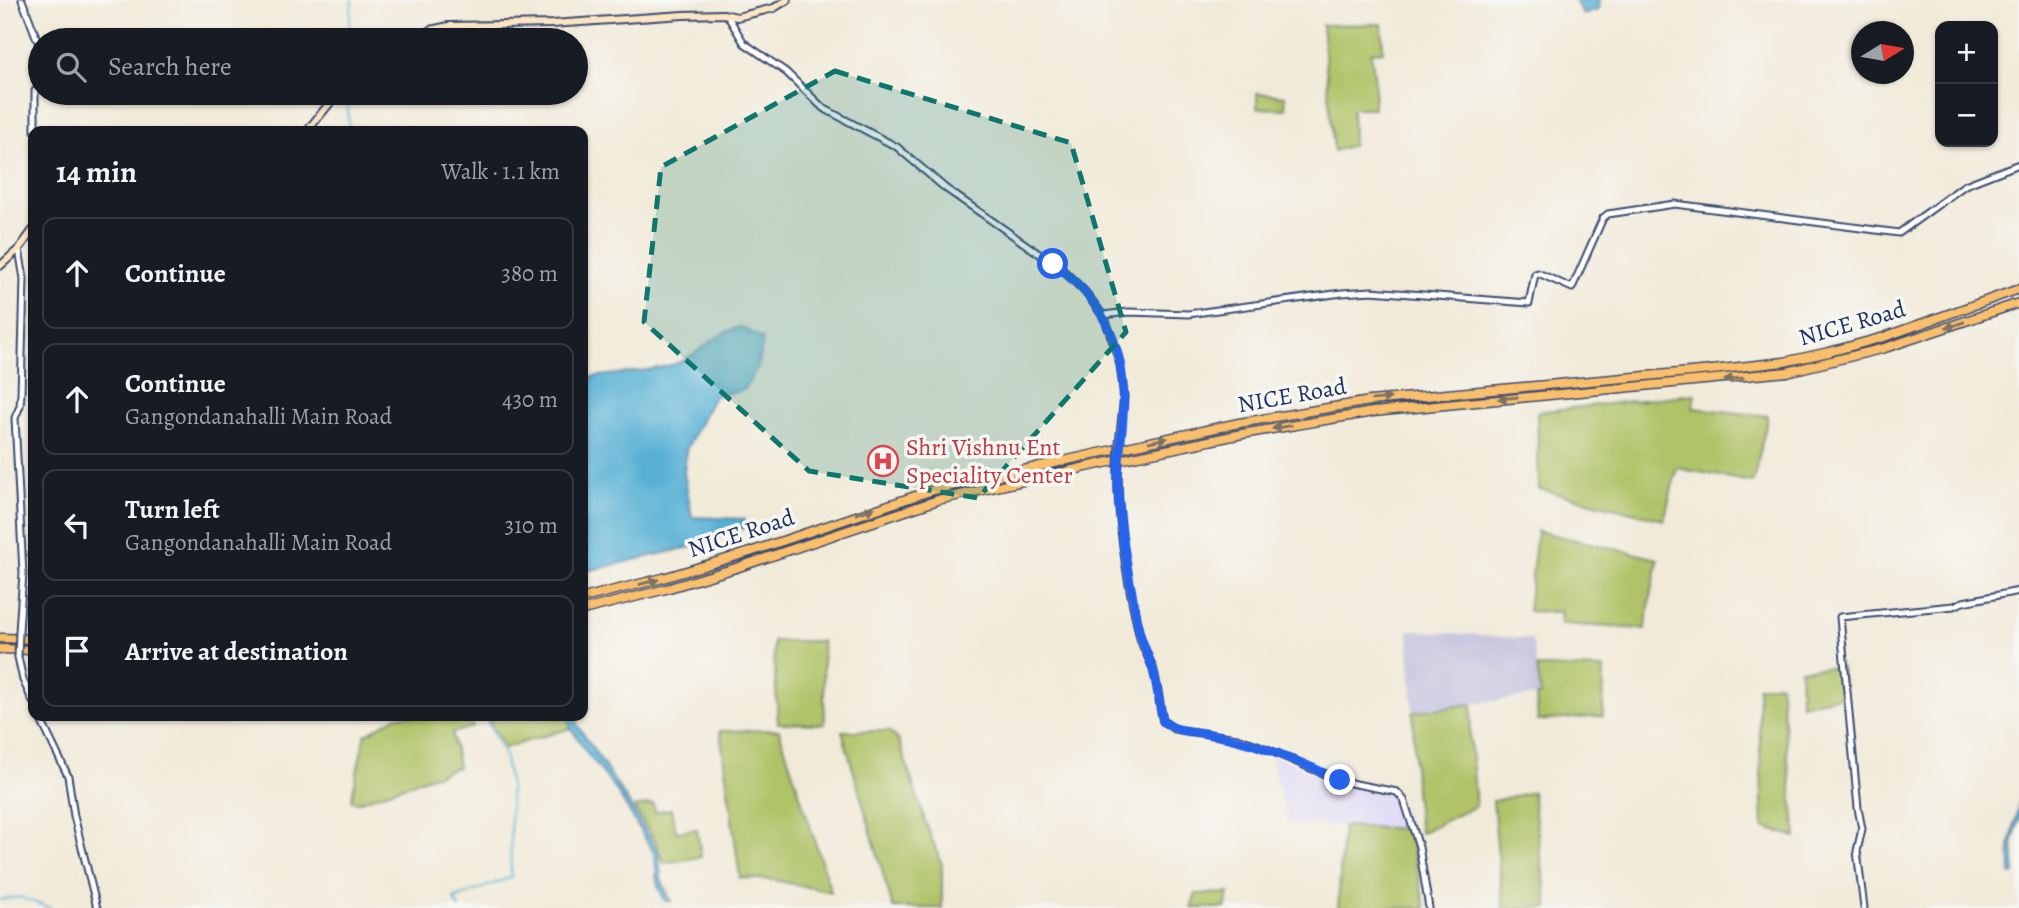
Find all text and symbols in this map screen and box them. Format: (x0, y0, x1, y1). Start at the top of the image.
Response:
north arrow (1851, 21, 1914, 84)
map controls (1935, 21, 1998, 147)
button: + (1935, 21, 1998, 84)
search box (28, 28, 588, 105)
icon: search (52, 48, 90, 86)
text: Search here (108, 49, 232, 84)
button: − (1935, 84, 1998, 147)
text: 14 min (56, 152, 137, 192)
text: Walk · 1.1 km (441, 156, 560, 187)
route start (1037, 248, 1068, 279)
icon: ahead (58, 254, 96, 292)
text: Continue (125, 256, 226, 291)
text: 380 m (501, 258, 558, 289)
street label: NICE Road (1795, 292, 1909, 354)
one-way arrow (1944, 320, 1965, 331)
text: Continue (125, 366, 226, 401)
street label: NICE Road (1235, 370, 1349, 420)
one-way arrow (1723, 374, 1745, 385)
icon: ahead (58, 380, 96, 418)
text: 430 m (502, 384, 558, 415)
one-way arrow (1496, 393, 1518, 404)
one-way arrow (1370, 394, 1392, 405)
text: Gangondanahalli Main Road (125, 401, 392, 432)
one-way arrow (1271, 421, 1293, 432)
place label: Shri Vishnu Ent Speciality Center (906, 431, 1073, 491)
one-way arrow (1147, 435, 1169, 446)
hospital icon: Shri Vishnu Ent Speciality Center (866, 444, 900, 478)
text: Turn left (125, 492, 220, 527)
street label: NICE Road (684, 501, 798, 565)
one-way arrow (855, 505, 876, 516)
icon: left (58, 506, 96, 544)
text: 310 m (505, 510, 558, 541)
text: Gangondanahalli Main Road (125, 527, 392, 558)
one-way arrow (639, 576, 660, 586)
icon: arrive (58, 632, 96, 670)
text: Arrive at destination (125, 634, 348, 669)
route end (1324, 764, 1355, 795)

